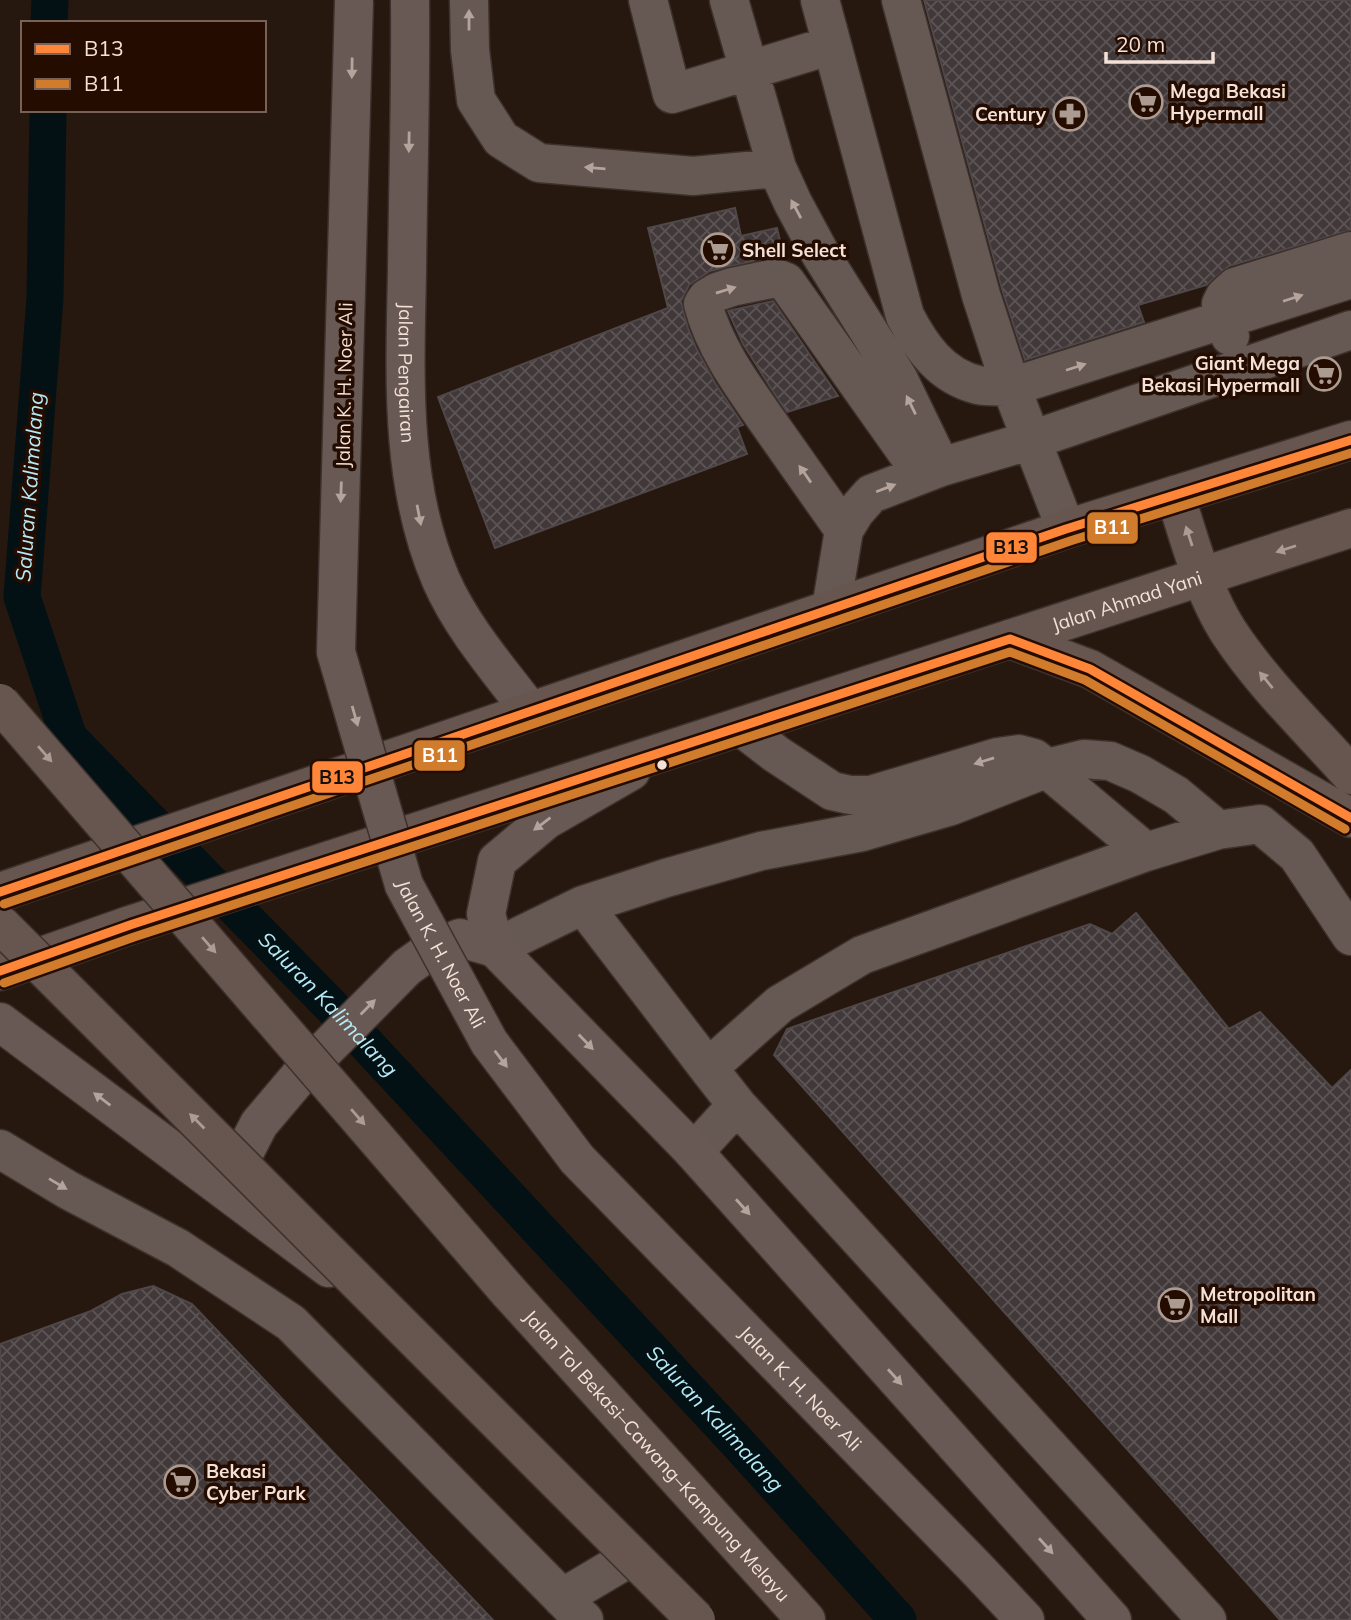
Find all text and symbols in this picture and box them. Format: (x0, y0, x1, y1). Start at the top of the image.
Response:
one-way arrow (463, 9, 475, 31)
legend (21, 21, 266, 112)
scale bar (1106, 21, 1213, 65)
text: 20 m (1116, 31, 1165, 57)
text: B13 (84, 35, 123, 61)
one-way arrow (346, 57, 357, 79)
text: B11 (84, 70, 123, 96)
place label: Mega Bekasi Hypermall (1170, 79, 1286, 125)
supermarket icon: Mega Bekasi Hypermall (1127, 83, 1165, 121)
pharmacy icon: Century (1051, 95, 1089, 133)
place label: Century (975, 102, 1047, 126)
one-way arrow (403, 131, 415, 153)
one-way arrow (584, 162, 606, 173)
one-way arrow (790, 199, 802, 219)
supermarket icon: Shell Select (699, 231, 737, 269)
place label: Shell Select (742, 238, 846, 262)
one-way arrow (716, 284, 737, 294)
one-way arrow (1283, 292, 1304, 302)
street label: Jalan K. H. Noer Ali (331, 302, 357, 468)
street label: Jalan Pengairan (394, 303, 421, 444)
place label: Giant Mega Bekasi Hypermall (1141, 351, 1300, 397)
supermarket icon: Giant Mega Bekasi Hypermall (1305, 355, 1343, 393)
one-way arrow (1066, 361, 1087, 371)
water label: Saluran Kalimalang (9, 391, 49, 583)
one-way arrow (905, 395, 917, 415)
one-way arrow (798, 465, 812, 483)
one-way arrow (336, 481, 347, 503)
one-way arrow (876, 482, 897, 493)
one-way arrow (414, 504, 425, 526)
line badge: B11 (1086, 511, 1139, 545)
text: B11 (1094, 515, 1130, 539)
one-way arrow (1183, 525, 1193, 546)
line badge: B13 (985, 531, 1038, 564)
text: B13 (993, 535, 1029, 559)
one-way arrow (1275, 545, 1296, 555)
street label: Jalan Ahmad Yani (1049, 565, 1205, 637)
one-way arrow (1259, 671, 1274, 688)
one-way arrow (351, 706, 361, 727)
line badge: B11 (413, 739, 466, 772)
text: B11 (422, 743, 458, 767)
one-way arrow (37, 746, 52, 763)
one-way arrow (973, 756, 994, 766)
unlabelled marker (655, 758, 669, 772)
line badge: B13 (311, 760, 364, 794)
text: B13 (319, 765, 355, 789)
one-way arrow (534, 817, 552, 832)
street label: Jalan K. H. Noer Ali (391, 877, 491, 1032)
water label: Saluran Kalimalang (254, 926, 404, 1082)
one-way arrow (201, 936, 217, 954)
one-way arrow (360, 998, 377, 1015)
one-way arrow (578, 1033, 594, 1050)
one-way arrow (493, 1049, 508, 1067)
one-way arrow (93, 1093, 111, 1107)
one-way arrow (350, 1108, 366, 1126)
one-way arrow (189, 1114, 206, 1130)
one-way arrow (49, 1178, 68, 1190)
one-way arrow (735, 1198, 751, 1216)
place label: Metropolitan Mall (1200, 1282, 1316, 1328)
supermarket icon: Metropolitan Mall (1156, 1286, 1194, 1324)
street label: Jalan Tol Bekasi–Cawang–Kampung Melayu (519, 1305, 795, 1607)
street label: Jalan K. H. Noer Ali (734, 1321, 867, 1456)
water label: Saluran Kalimalang (641, 1339, 790, 1497)
one-way arrow (886, 1368, 902, 1385)
place label: Bekasi Cyber Park (206, 1459, 306, 1505)
supermarket icon: Bekasi Cyber Park (162, 1463, 200, 1501)
one-way arrow (1038, 1538, 1053, 1555)

